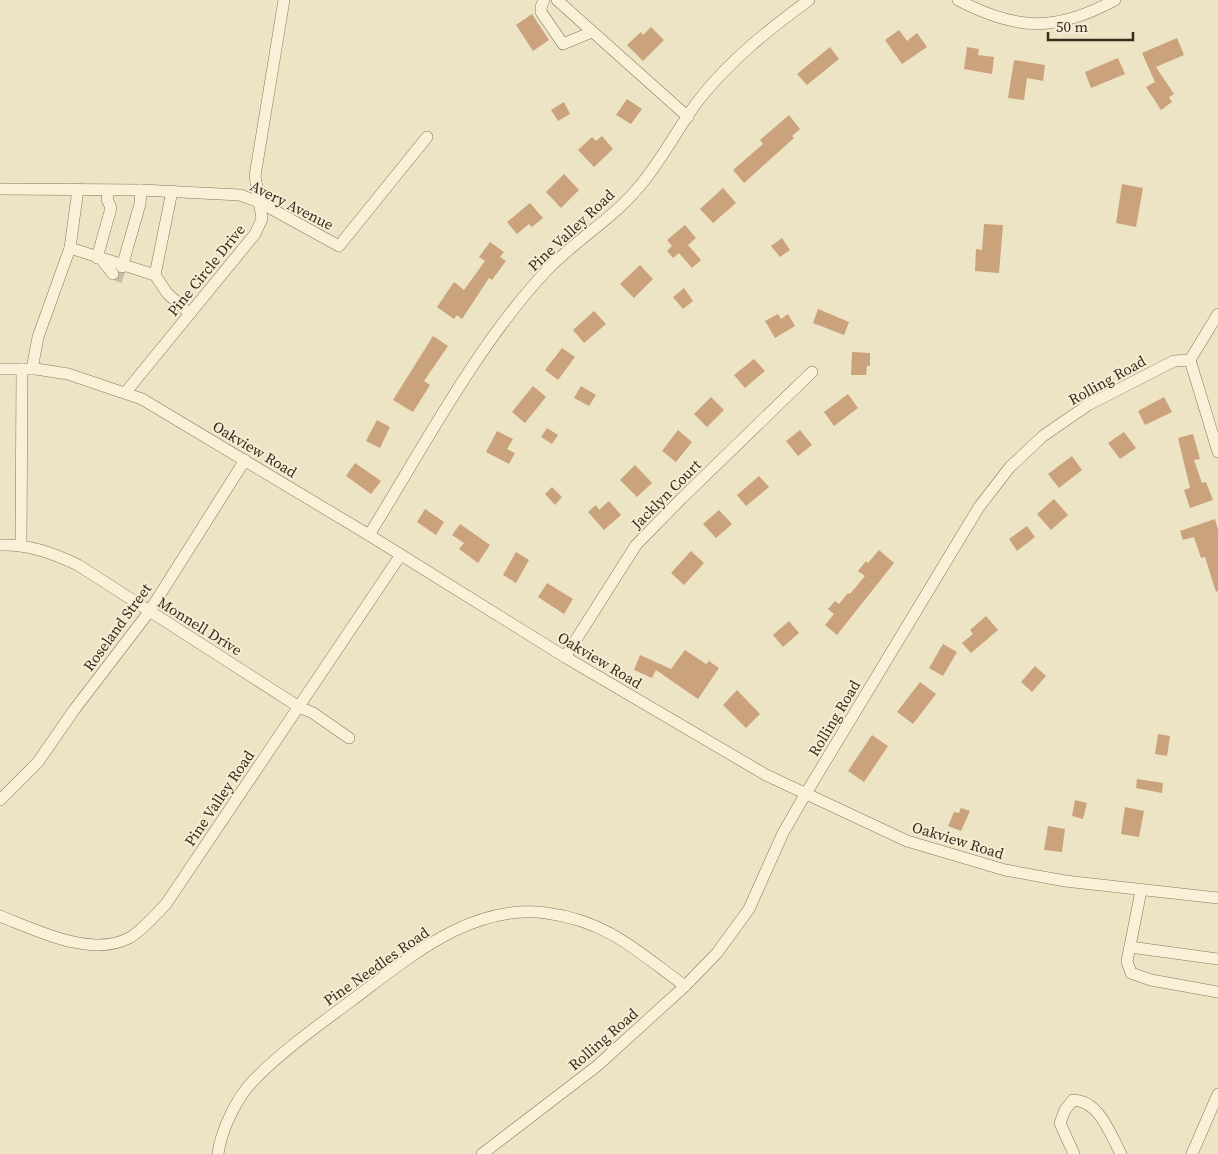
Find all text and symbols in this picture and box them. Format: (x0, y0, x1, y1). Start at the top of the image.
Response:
scale bar (1048, 10, 1133, 42)
text: 50 m (1056, 16, 1088, 37)
street label: Avery Avenue (247, 175, 338, 235)
street label: Pine Valley Road (523, 184, 619, 276)
street label: Pine Circle Drive (162, 219, 250, 320)
street label: Rolling Road (1065, 350, 1150, 410)
street label: Oakview Road (209, 416, 302, 483)
street label: Jacklyn Court (626, 454, 706, 534)
street label: Roseland Street (78, 579, 156, 675)
street label: Monnell Drive (154, 592, 246, 660)
street label: Oakview Road (554, 627, 647, 694)
street label: Rolling Road (803, 676, 865, 760)
street label: Pine Valley Road (179, 746, 259, 850)
street label: Oakview Road (910, 816, 1007, 864)
street label: Pine Needles Road (319, 921, 433, 1010)
street label: Rolling Road (564, 1003, 643, 1075)

